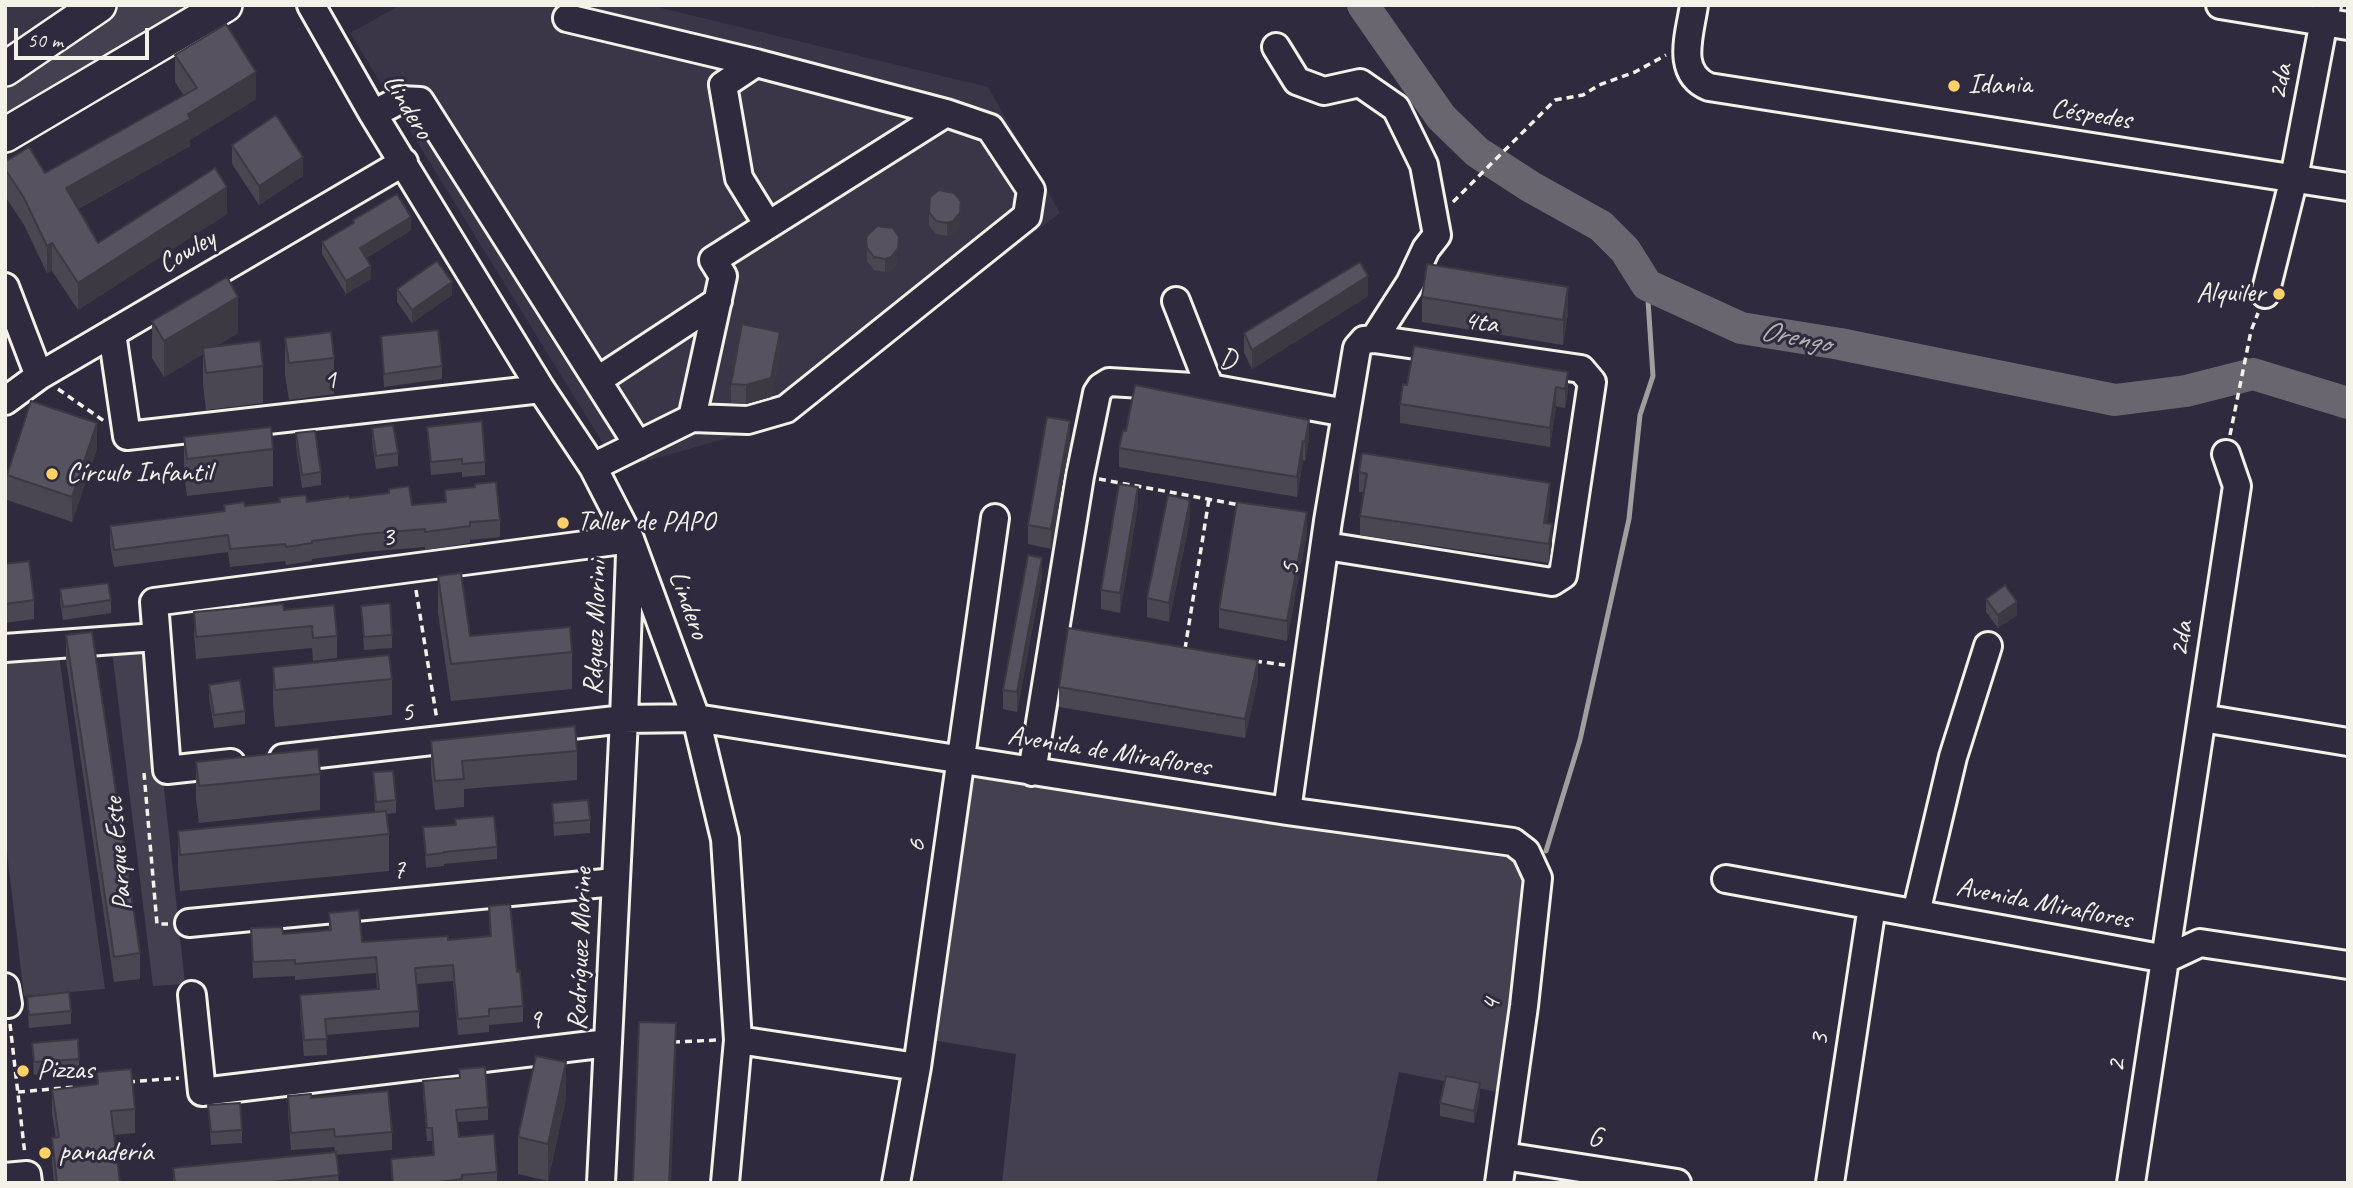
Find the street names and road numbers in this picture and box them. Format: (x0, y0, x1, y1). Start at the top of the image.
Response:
street label: 2da (2261, 61, 2301, 103)
street label: Lindero (374, 68, 440, 146)
street label: Céspedes (2048, 92, 2134, 138)
street label: Cowley (152, 222, 222, 282)
street label: 4ta (1462, 304, 1500, 342)
street label: D (1217, 342, 1239, 378)
street label: 1 (322, 364, 338, 398)
street label: 3 (379, 520, 397, 556)
street label: Rdguez Morini (577, 560, 615, 696)
street label: 5 (1273, 560, 1309, 578)
street label: Lindero (660, 566, 716, 644)
street label: 2da (2163, 619, 2201, 659)
street label: 5 (399, 696, 415, 730)
street label: Avenida de Miraflores (1005, 719, 1213, 785)
street label: Parque Este (97, 796, 141, 912)
street label: 6 (899, 837, 935, 855)
street label: 7 (391, 854, 407, 888)
street label: Rodríguez Morine (561, 867, 601, 1031)
street label: Avenida Miraflores (1954, 871, 2134, 937)
street label: 4 (1475, 997, 1509, 1013)
street label: 9 (527, 1004, 543, 1038)
street label: 3 (1802, 1031, 1838, 1049)
street label: 2 (2099, 1057, 2135, 1075)
street label: G (1586, 1120, 1604, 1156)

